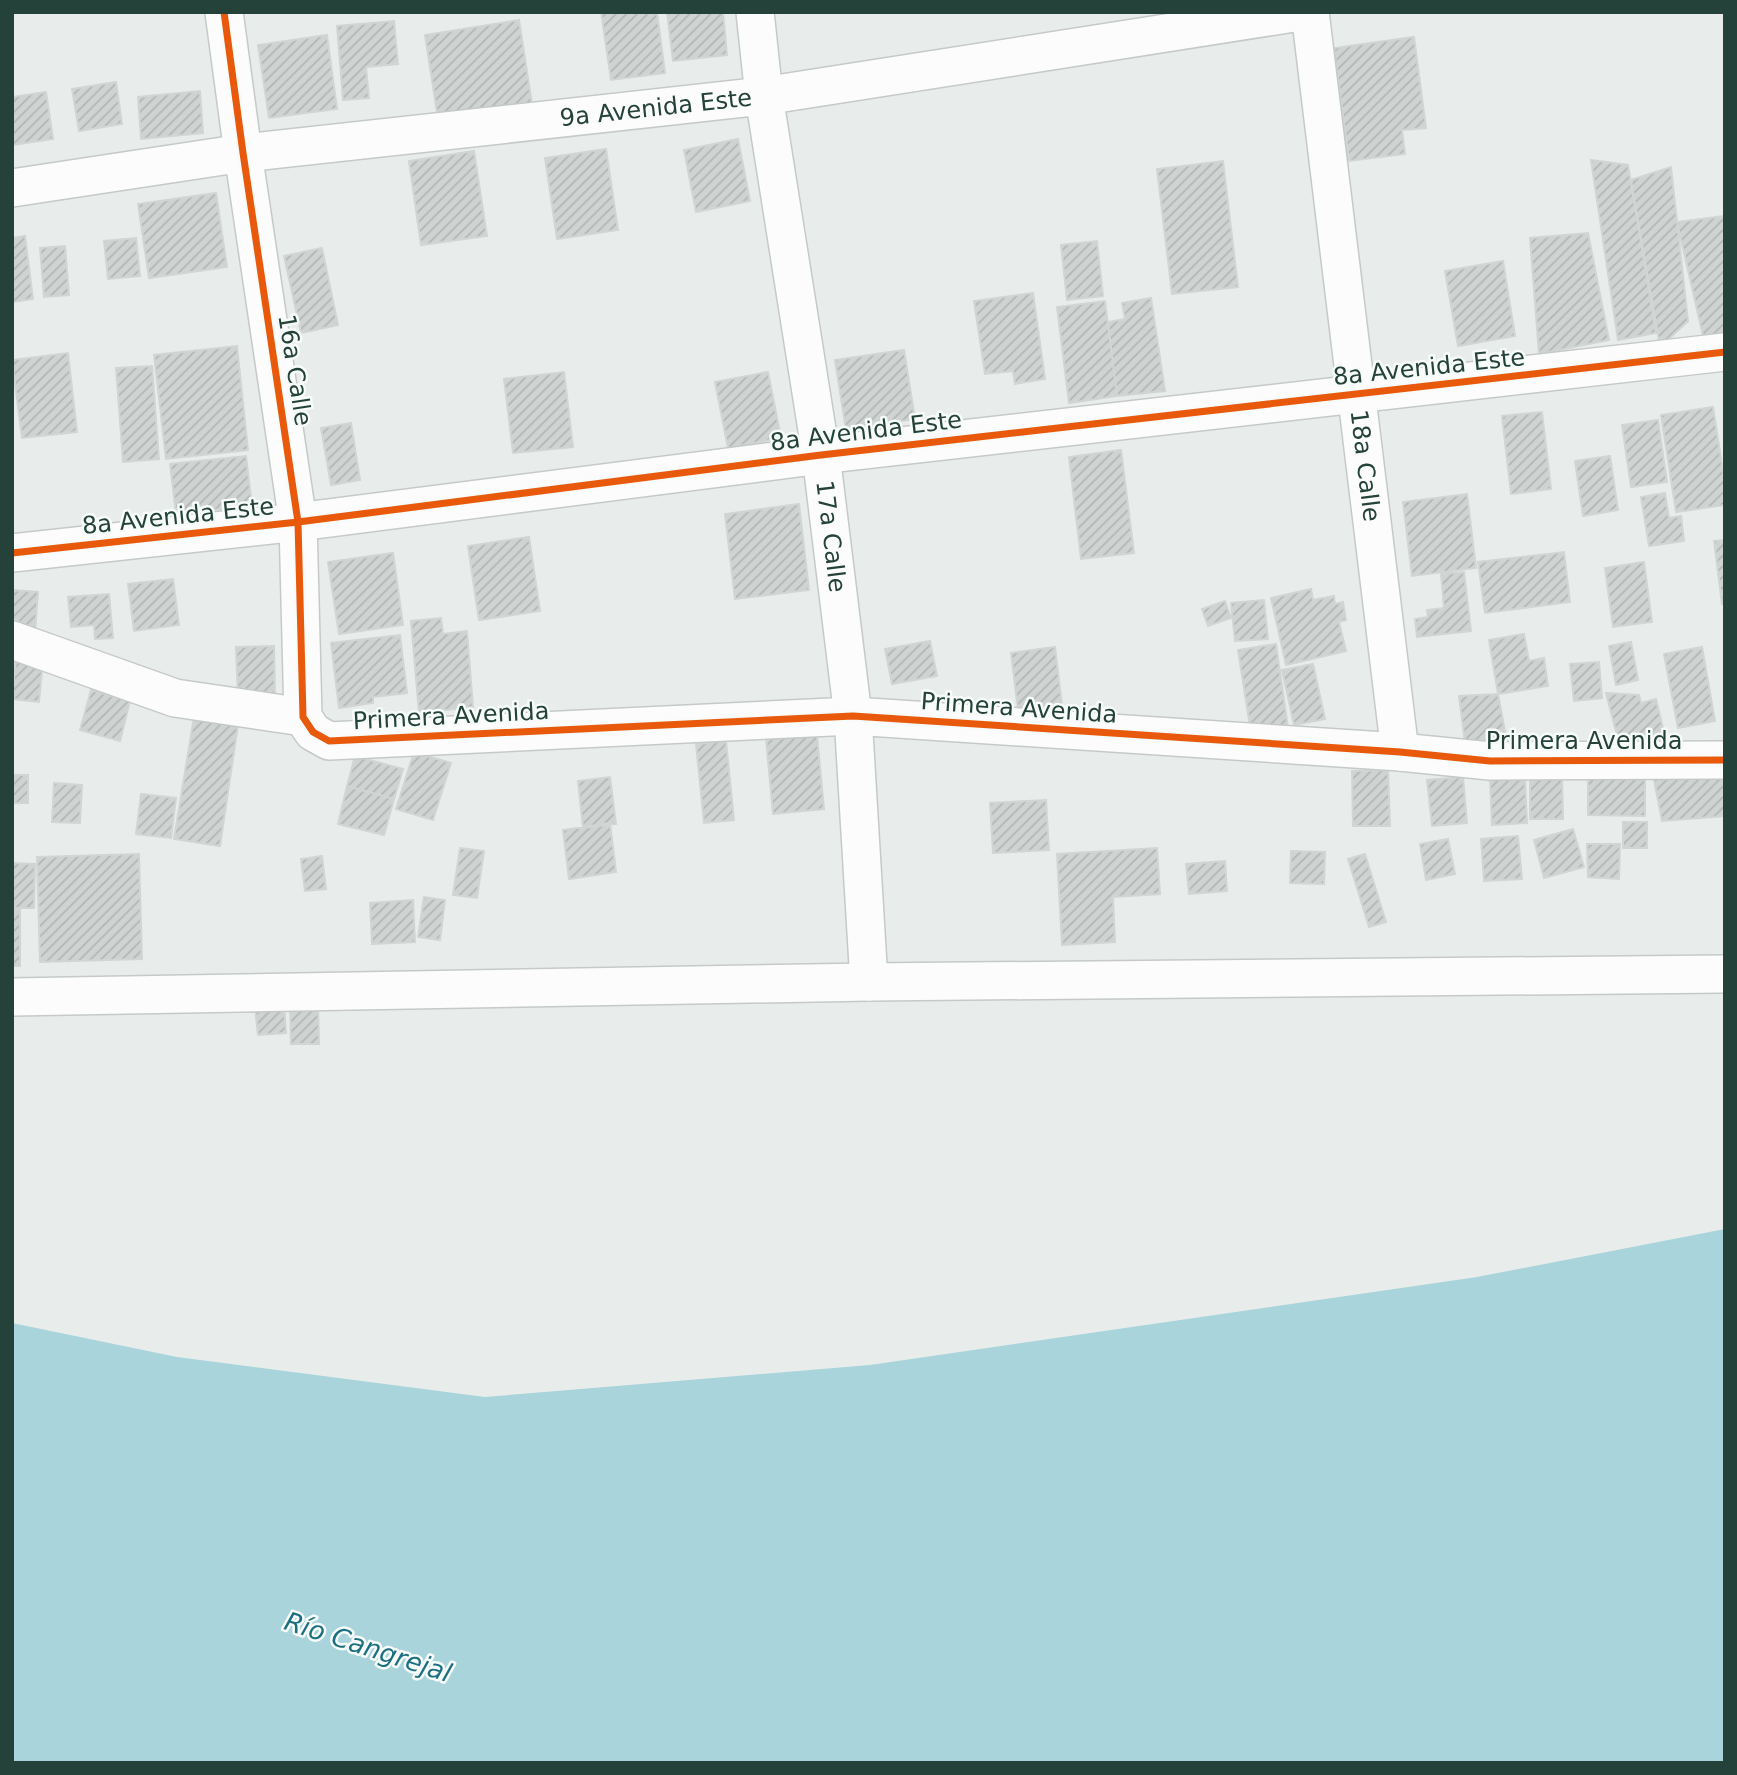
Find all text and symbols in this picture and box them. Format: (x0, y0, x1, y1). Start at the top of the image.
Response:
street label: 9a Avenida Este (558, 83, 753, 132)
street label: 16a Calle (272, 312, 318, 428)
street label: 8a Avenida Este (1332, 343, 1526, 391)
street label: 8a Avenida Este (769, 405, 963, 457)
street label: 18a Calle (1344, 408, 1386, 523)
street label: 17a Calle (810, 479, 852, 594)
street label: 8a Avenida Este (81, 492, 275, 540)
street label: Primera Avenida (920, 687, 1118, 729)
street label: Primera Avenida (352, 697, 550, 735)
street label: Primera Avenida (1486, 727, 1682, 755)
water label: Río Cangrejal (281, 1606, 456, 1688)

